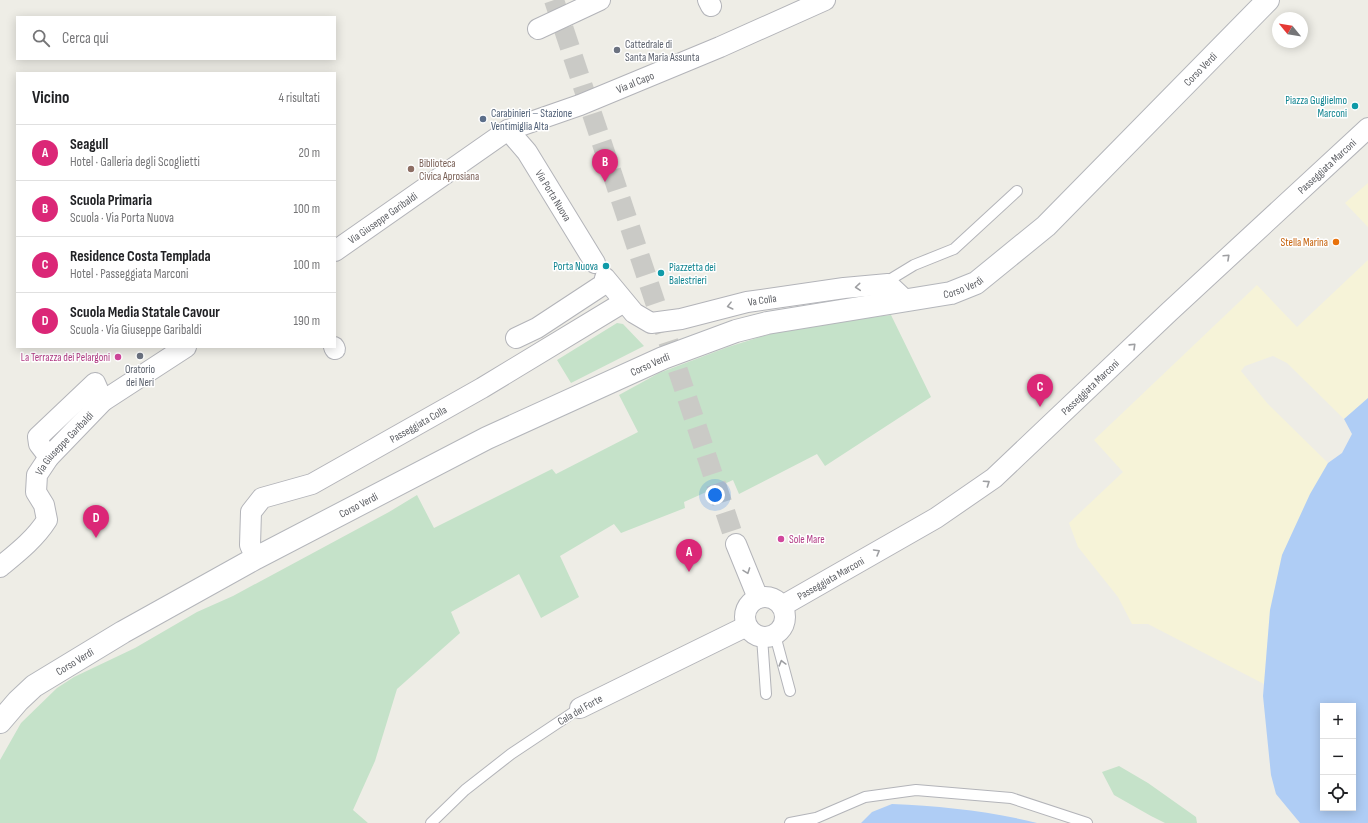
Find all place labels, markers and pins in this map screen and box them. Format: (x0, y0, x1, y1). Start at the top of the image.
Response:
place label: Cattedrale di Santa Maria Assunta (625, 38, 699, 64)
marker: Cattedrale di Santa Maria Assunta (612, 45, 622, 55)
place label: Piazza Guglielmo Marconi (1285, 94, 1347, 120)
marker: Piazza Guglielmo Marconi (1350, 101, 1360, 111)
place label: Carabinieri – Stazione Ventimiglia Alta (491, 107, 572, 133)
marker: Carabinieri – Stazione Ventimiglia Alta (478, 114, 488, 124)
pin: B (592, 149, 618, 182)
place label: Biblioteca Civica Aprosiana (419, 157, 479, 183)
marker: Biblioteca Civica Aprosiana (406, 164, 416, 174)
place label: Stella Marina (1281, 236, 1328, 249)
marker: Stella Marina (1331, 237, 1341, 247)
place label: Porta Nuova (553, 260, 598, 273)
marker: Porta Nuova (601, 261, 611, 271)
place label: Piazzetta dei Balestrieri (669, 261, 716, 287)
marker: Piazzetta dei Balestrieri (656, 268, 666, 278)
place label: La Terrazza dei Pelargoni (21, 351, 110, 364)
marker: Oratorio dei Neri (135, 351, 145, 361)
marker: La Terrazza dei Pelargoni (113, 352, 123, 362)
place label: Oratorio dei Neri (125, 363, 156, 389)
pin: C (1027, 374, 1053, 407)
pin: D (83, 505, 109, 538)
place label: Sole Mare (789, 533, 825, 546)
marker: Sole Mare (776, 534, 786, 544)
pin: A (676, 539, 702, 572)

